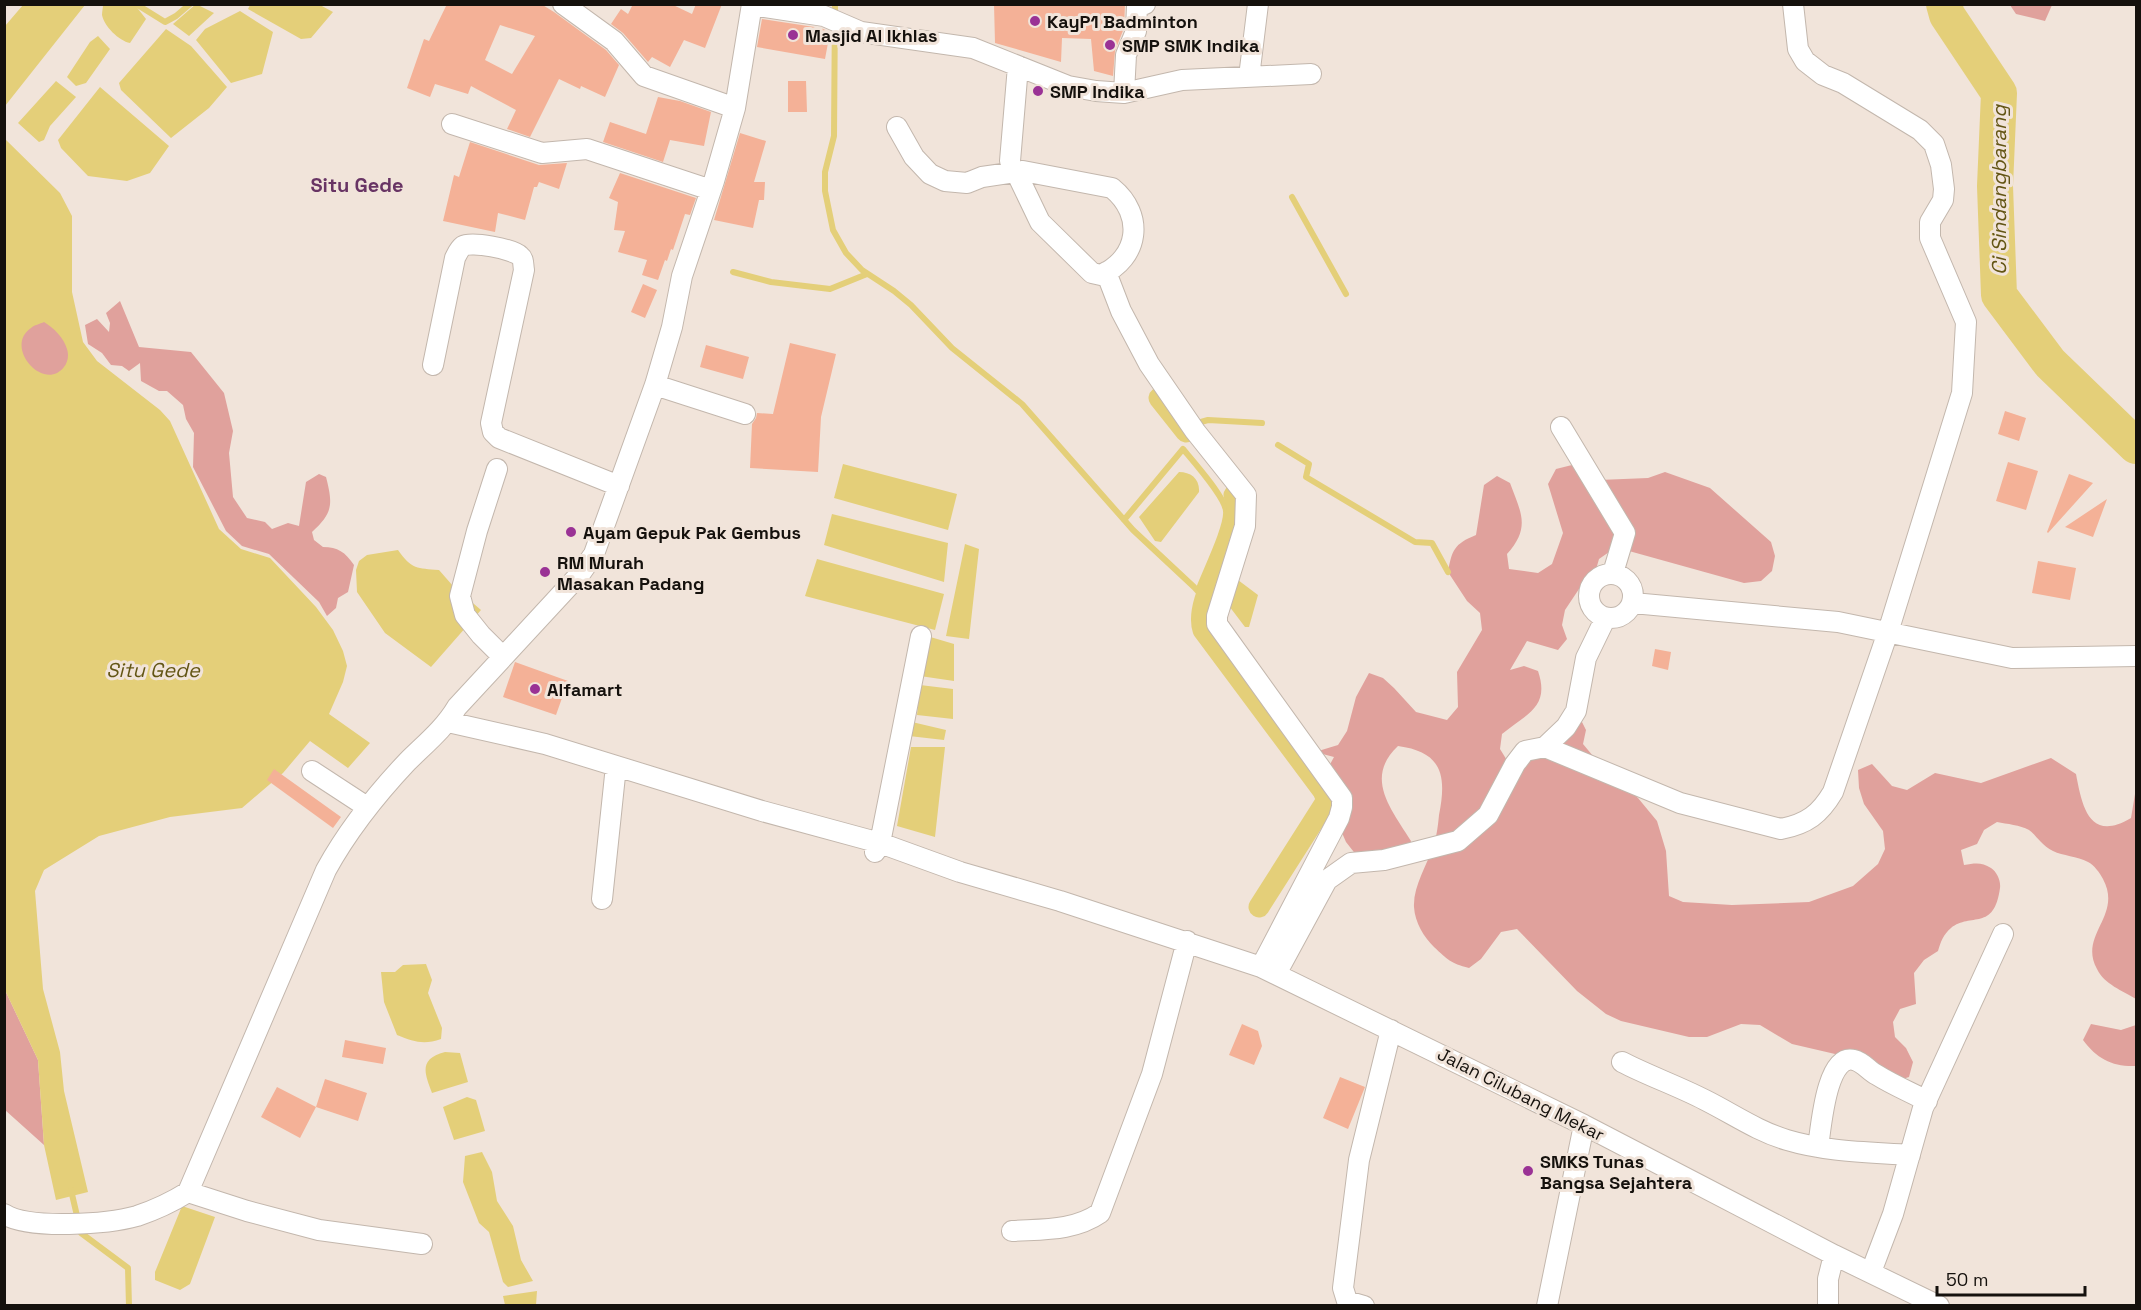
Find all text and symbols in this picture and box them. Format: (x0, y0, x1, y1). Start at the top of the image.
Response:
place label: KayP1 Badminton (1047, 10, 1198, 33)
marker: KayP1 Badminton (1028, 14, 1042, 28)
place label: Masjid Al Ikhlas (805, 24, 937, 47)
marker: Masjid Al Ikhlas (786, 28, 800, 42)
place label: SMP SMK Indika (1122, 34, 1260, 57)
marker: SMP SMK Indika (1103, 38, 1117, 52)
place label: SMP Indika (1050, 80, 1145, 103)
marker: SMP Indika (1031, 84, 1045, 98)
water label: Ci Sindangbarang (1986, 104, 2012, 275)
district label: Situ Gede (310, 172, 404, 198)
place label: Ayam Gepuk Pak Gembus (583, 521, 801, 544)
marker: Ayam Gepuk Pak Gembus (564, 525, 578, 539)
place label: RM Murah Masakan Padang (557, 551, 704, 595)
marker: RM Murah Masakan Padang (538, 565, 552, 579)
water label: Situ Gede (106, 657, 201, 683)
place label: Alfamart (547, 678, 622, 701)
marker: Alfamart (528, 682, 542, 696)
street label: Jalan Cilubang Mekar (1434, 1042, 1609, 1146)
place label: SMKS Tunas Bangsa Sejahtera (1540, 1150, 1693, 1194)
marker: SMKS Tunas Bangsa Sejahtera (1521, 1164, 1535, 1178)
scale bar (1937, 1259, 2086, 1297)
text: 50 m (1946, 1268, 1988, 1291)

